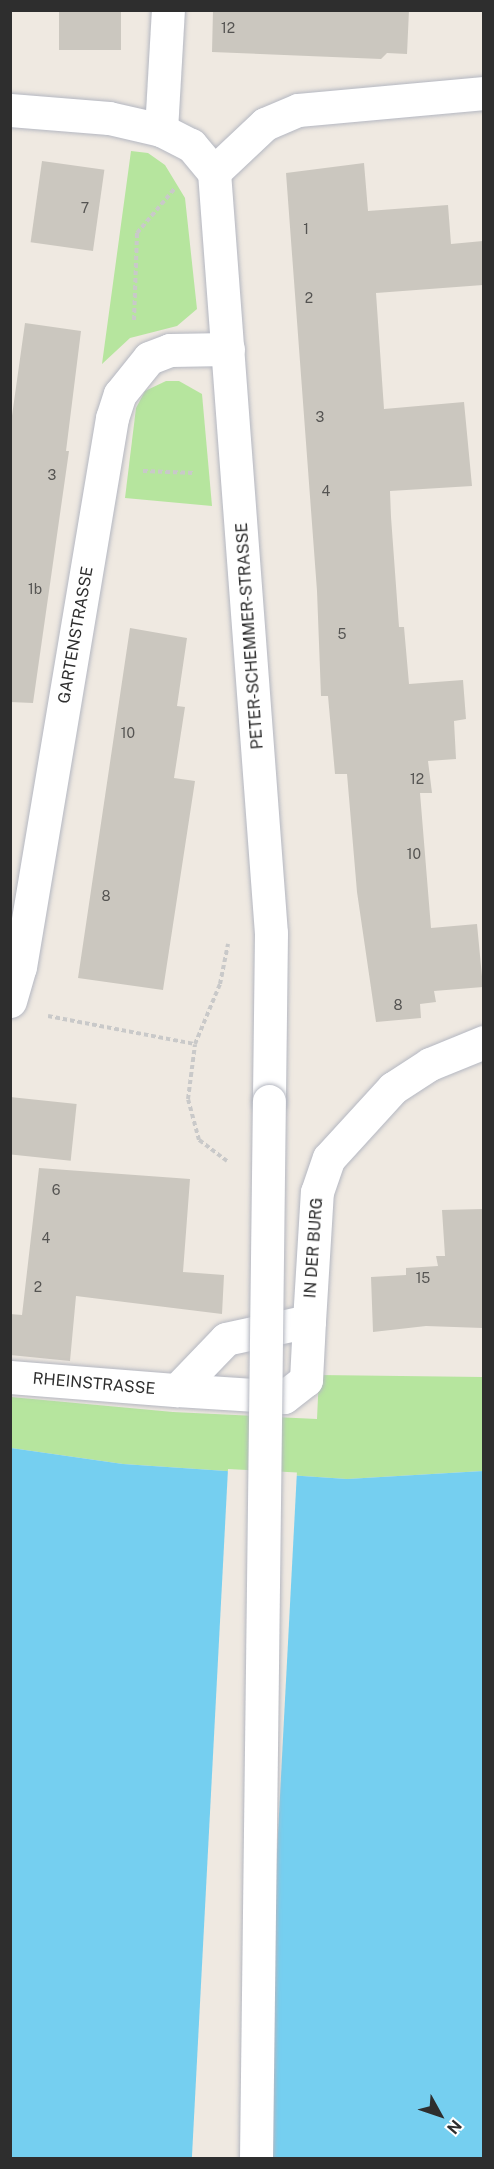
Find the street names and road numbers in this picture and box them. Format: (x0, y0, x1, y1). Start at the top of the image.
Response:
street label: PETER-SCHEMMER-STRASSE (233, 522, 267, 750)
street label: GARTENSTRASSE (54, 565, 98, 705)
street label: IN DER BURG (301, 1197, 327, 1299)
street label: RHEINSTRASSE (32, 1369, 156, 1399)

